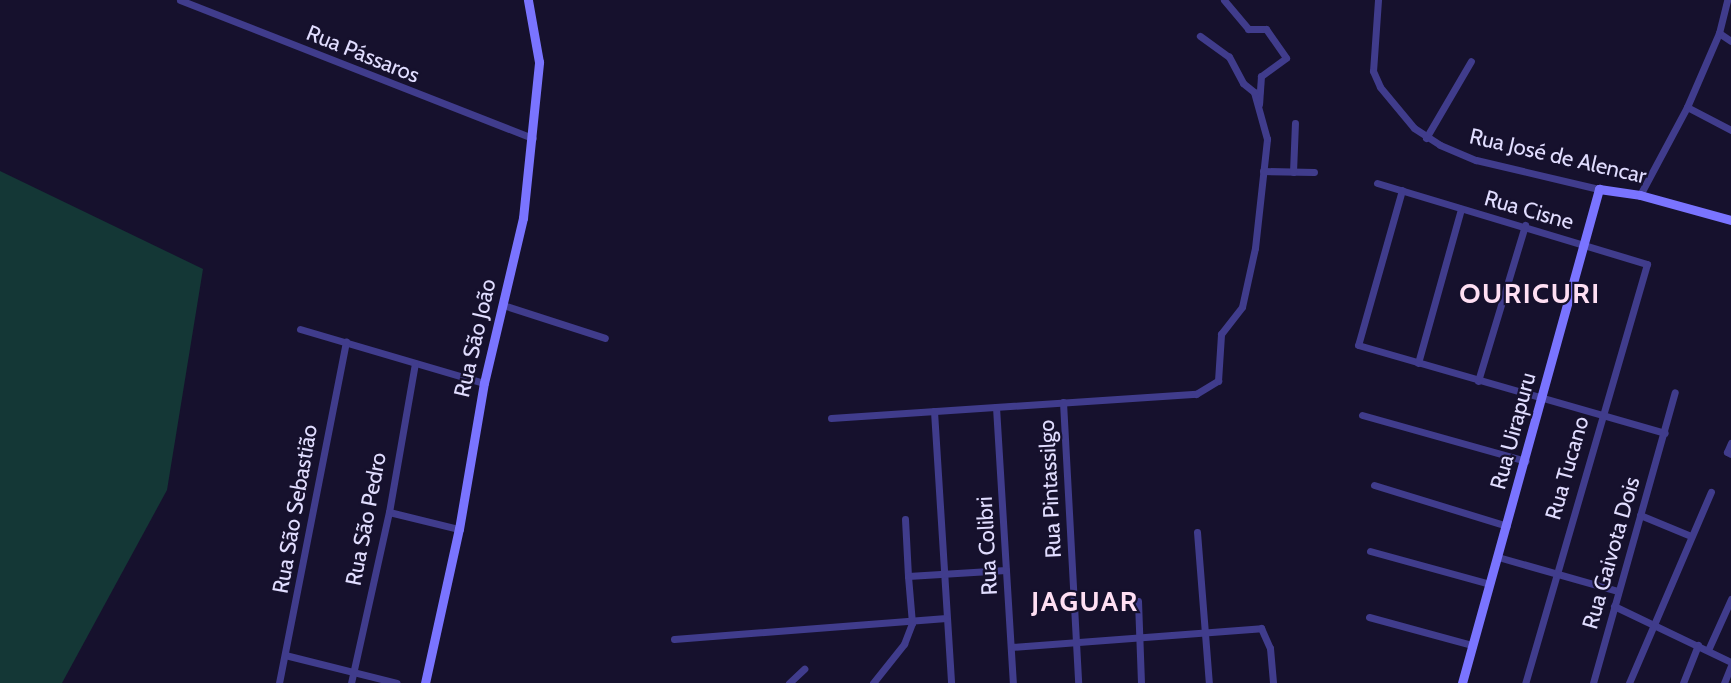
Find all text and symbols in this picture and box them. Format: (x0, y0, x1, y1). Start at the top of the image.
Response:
street label: Rua Pássaros (303, 19, 423, 89)
street label: Rua José de Alencar (1467, 123, 1649, 189)
street label: Rua Cisne (1481, 185, 1577, 235)
street label: Rua São João (449, 276, 501, 400)
district label: OURICURI (1459, 276, 1601, 310)
street label: Rua Uirapuru (1485, 370, 1541, 492)
street label: Rua Tucano (1540, 413, 1594, 523)
street label: Rua Pintassilgo (1033, 419, 1067, 559)
street label: Rua São Sebastião (267, 422, 323, 596)
street label: Rua São Pedro (340, 450, 392, 588)
street label: Rua Gaivota Dois (1577, 474, 1645, 632)
street label: Rua Colibri (971, 496, 1003, 596)
district label: JAGUAR (1031, 584, 1139, 618)

